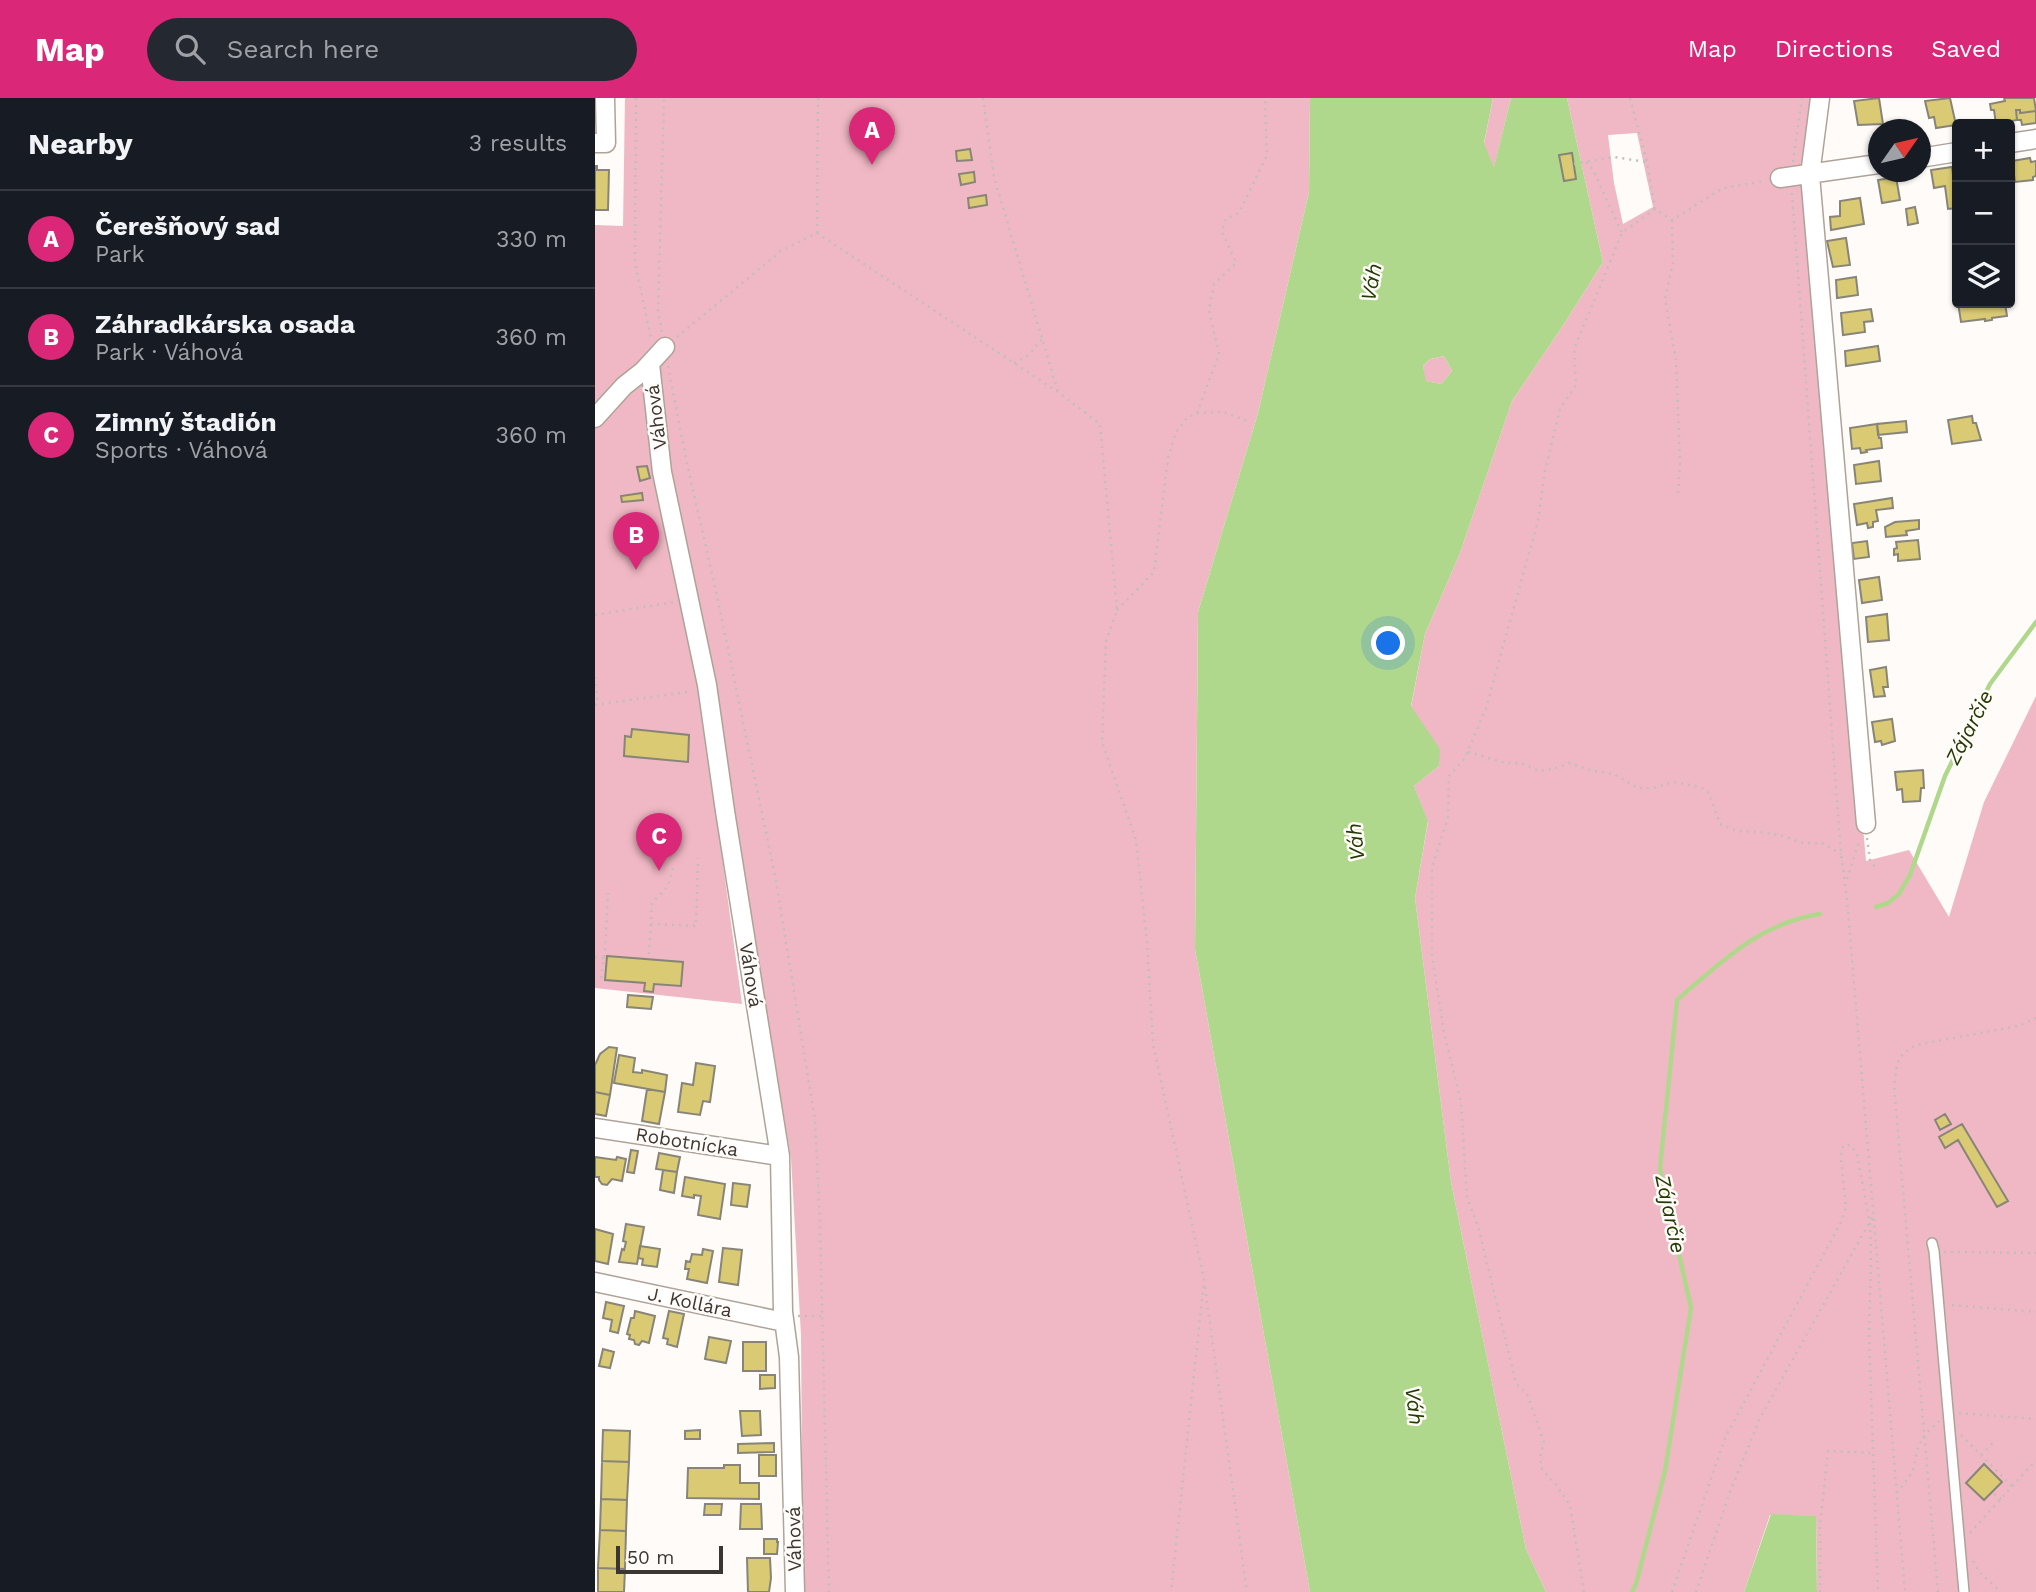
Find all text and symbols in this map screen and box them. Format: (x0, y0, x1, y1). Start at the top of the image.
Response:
search box (147, 18, 637, 81)
text: Map (35, 30, 105, 69)
icon: search (171, 30, 209, 68)
text: Search here (227, 34, 379, 64)
text: Map (1688, 35, 1737, 63)
text: Directions (1775, 35, 1893, 63)
text: Saved (1931, 35, 2001, 63)
pin: A (849, 107, 895, 165)
north arrow (1868, 119, 1931, 182)
map controls (1952, 119, 2015, 308)
button: + (1952, 119, 2015, 182)
text: Nearby (28, 126, 133, 161)
text: 3 results (469, 130, 567, 157)
button: − (1952, 182, 2015, 245)
text: Čerešňový sad (95, 211, 280, 241)
text: A (43, 226, 59, 253)
text: 330 m (496, 226, 567, 253)
text: Park (95, 241, 144, 268)
button: layers (1952, 245, 2015, 308)
water label: Váh (1355, 261, 1387, 303)
text: Záhradkárska osada (95, 309, 355, 339)
text: B (43, 324, 59, 351)
text: 360 m (496, 324, 567, 351)
text: Park · Váhová (95, 339, 243, 366)
street label: Váhová (641, 383, 671, 451)
text: Zimný štadión (95, 407, 277, 437)
text: C (43, 422, 59, 449)
text: 360 m (496, 422, 567, 449)
text: Sports · Váhová (95, 437, 268, 464)
pin: B (613, 512, 659, 570)
your location (1371, 626, 1405, 660)
water label: Zájarčie (1939, 686, 1998, 769)
pin: C (636, 813, 682, 871)
water label: Váh (1341, 822, 1369, 862)
street label: Váhová (735, 941, 768, 1009)
street label: Robotnícka (634, 1123, 740, 1162)
water label: Zájarčie (1650, 1171, 1692, 1256)
street label: J. Kollára (646, 1282, 734, 1322)
water label: Váh (1400, 1386, 1430, 1426)
street label: Váhová (782, 1506, 806, 1572)
scale bar (616, 1543, 723, 1575)
text: 50 m (627, 1546, 674, 1569)

